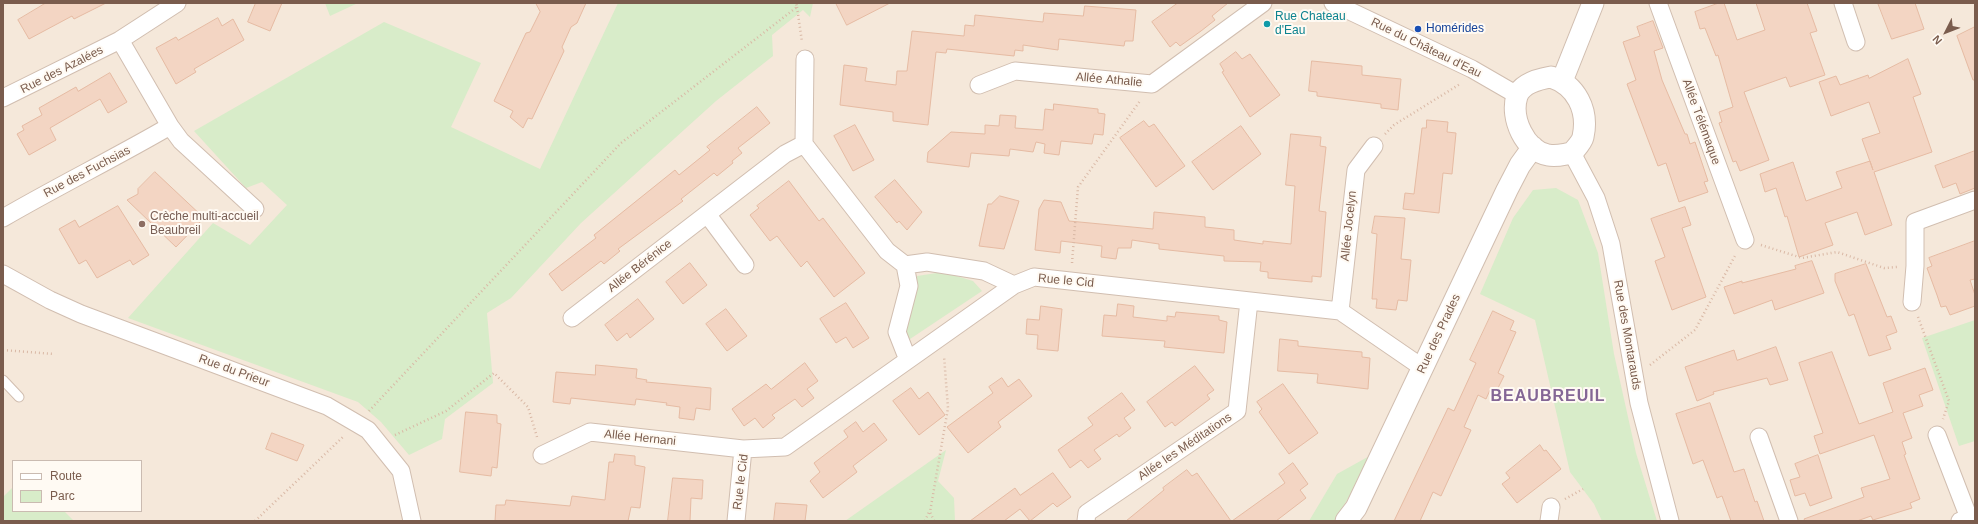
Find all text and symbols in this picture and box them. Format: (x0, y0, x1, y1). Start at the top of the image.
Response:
place label: Rue Chateau d'Eau (1275, 10, 1346, 38)
north arrow (1926, 12, 1966, 52)
street label: Rue du Château d'Eau (1368, 15, 1484, 81)
marker: Rue Chateau d'Eau (1262, 19, 1272, 29)
place label: Homérides (1426, 22, 1484, 36)
marker: Homérides (1413, 24, 1423, 34)
text: N (1930, 33, 1944, 47)
street label: Rue des Azalées (18, 43, 106, 97)
street label: Allée Athalie (1075, 70, 1143, 90)
street label: Allée Télémaque (1679, 77, 1723, 167)
street label: Rue des Fuchsias (41, 143, 133, 201)
street label: Allée Jocelyn (1338, 190, 1360, 262)
place label: Crèche multi-accueil Beaubreil (150, 210, 259, 238)
marker: Crèche multi-accueil Beaubreil (137, 219, 147, 229)
street label: Allée Bérénice (605, 237, 675, 295)
street label: Rue le Cid (1037, 271, 1095, 291)
street label: Rue des Montarauds (1610, 279, 1644, 391)
street label: Rue des Prades (1414, 292, 1464, 376)
street label: Rue du Prieur (197, 352, 271, 390)
district label: BEAUBREUIL (1491, 387, 1605, 407)
street label: Allée les Méditations (1135, 410, 1235, 484)
street label: Allée Hernani (603, 427, 677, 449)
street label: Rue le Cid (730, 453, 752, 511)
legend (12, 460, 142, 512)
text: Route (50, 469, 82, 483)
text: Parc (50, 489, 75, 503)

